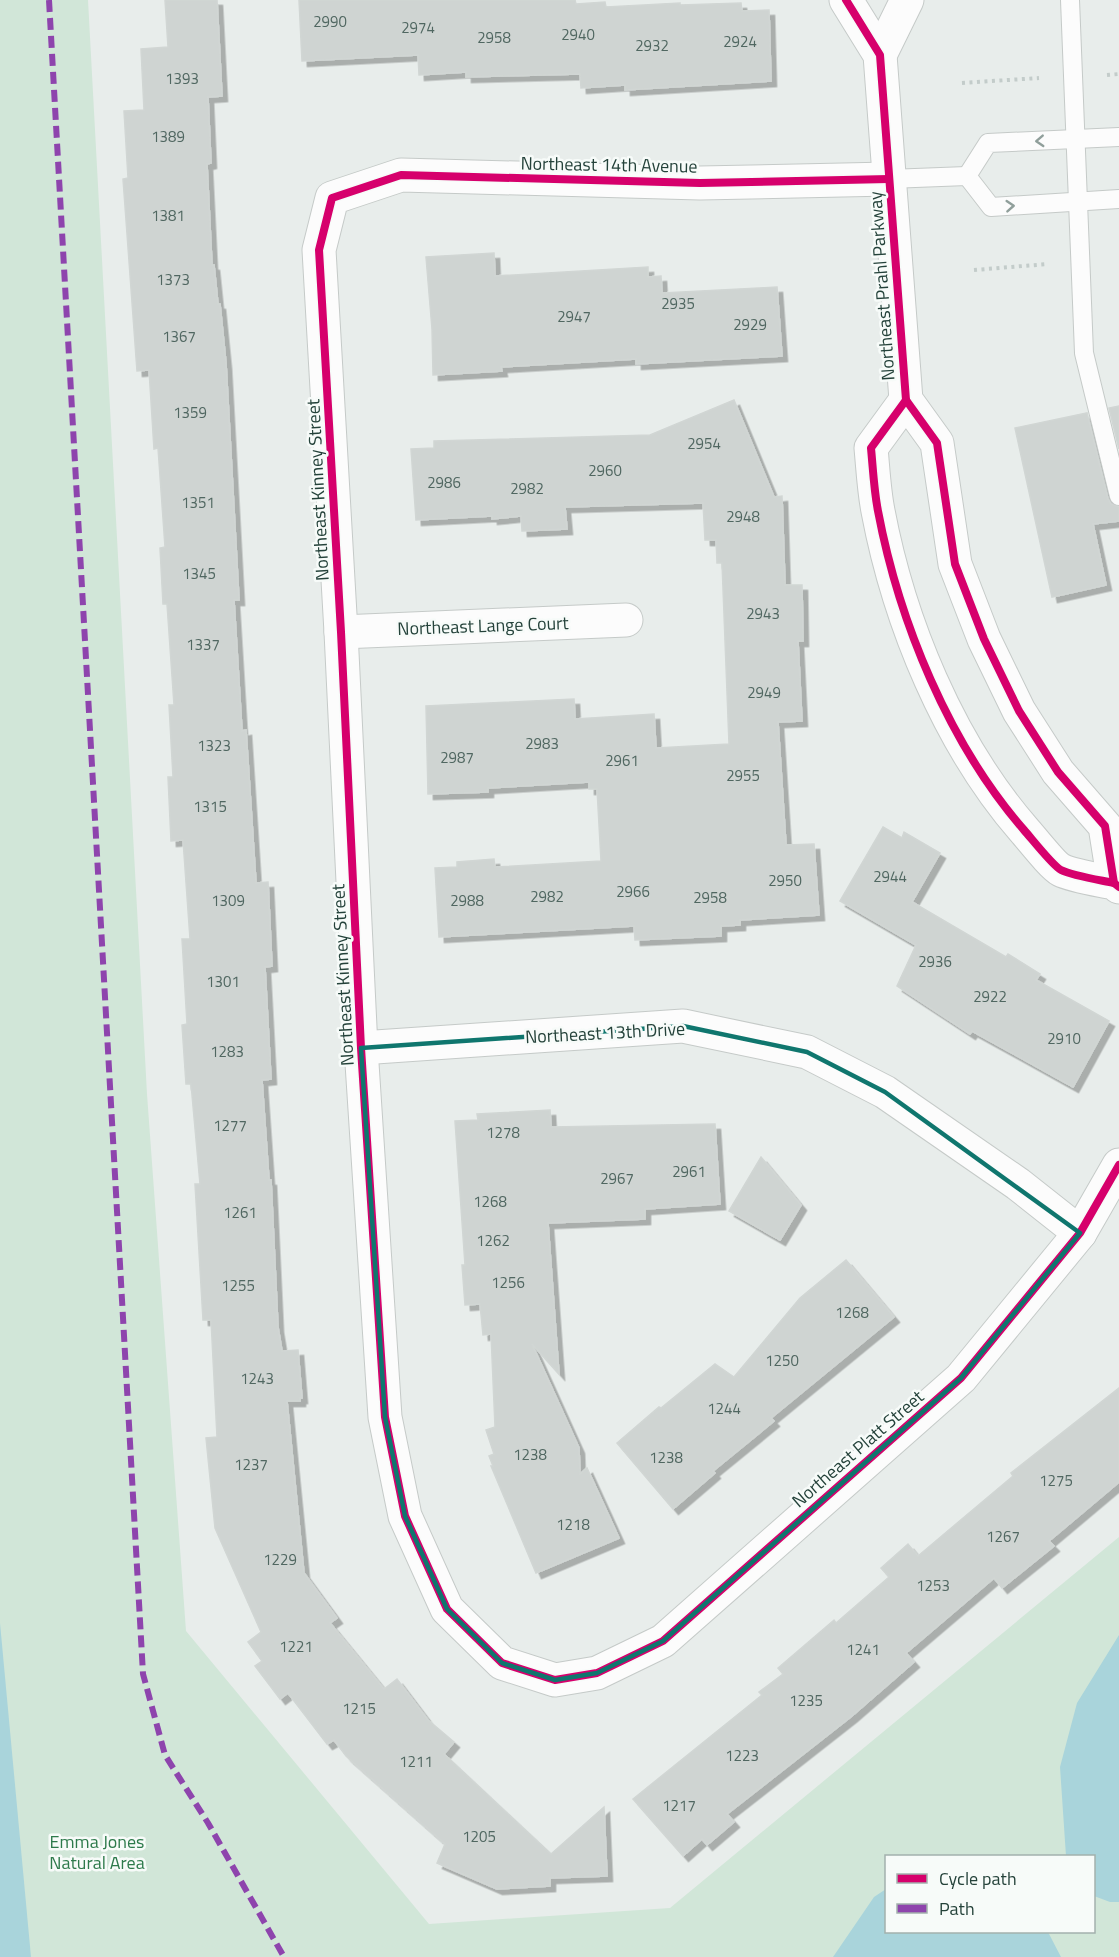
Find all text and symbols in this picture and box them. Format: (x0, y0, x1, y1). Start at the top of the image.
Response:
house number: 2990 (313, 10, 347, 33)
house number: 2974 (401, 16, 435, 39)
house number: 2940 (561, 23, 595, 46)
house number: 2958 (477, 26, 511, 49)
house number: 2924 (723, 30, 757, 53)
house number: 2932 (635, 34, 669, 57)
house number: 1393 (165, 67, 199, 90)
house number: 1389 (151, 125, 185, 148)
one-way arrow (1035, 134, 1044, 147)
street label: Northeast 14th Avenue (520, 149, 698, 180)
street label: Northeast Prahl Parkway (861, 190, 902, 382)
one-way arrow (1005, 200, 1014, 213)
house number: 1381 (151, 204, 185, 227)
house number: 1373 (156, 268, 190, 291)
house number: 2935 (661, 292, 695, 315)
house number: 2947 (557, 305, 591, 328)
house number: 2929 (733, 313, 767, 336)
house number: 1367 (162, 325, 196, 348)
street label: Northeast Kinney Street (299, 398, 336, 582)
house number: 1359 (173, 401, 207, 424)
house number: 2954 (687, 432, 721, 455)
house number: 2960 (588, 459, 622, 482)
house number: 2986 (427, 471, 461, 494)
house number: 2982 (510, 477, 544, 500)
house number: 1351 (181, 491, 215, 514)
house number: 2948 (726, 505, 760, 528)
house number: 1345 (182, 562, 216, 585)
house number: 2943 (746, 602, 780, 625)
street label: Northeast Lange Court (397, 609, 570, 642)
house number: 1337 (186, 633, 220, 656)
house number: 2949 (747, 681, 781, 704)
house number: 2983 (525, 732, 559, 755)
house number: 1323 (197, 734, 231, 757)
house number: 2987 (440, 746, 474, 769)
house number: 2961 (605, 749, 639, 772)
house number: 2955 (726, 764, 760, 787)
house number: 1315 (193, 795, 227, 818)
house number: 2944 (873, 865, 907, 888)
house number: 2950 (768, 869, 802, 892)
house number: 2966 (616, 880, 650, 903)
street label: Northeast Kinney Street (324, 883, 361, 1067)
house number: 2982 (530, 885, 564, 908)
house number: 2958 (693, 886, 727, 909)
house number: 1309 (211, 889, 245, 912)
house number: 2988 (450, 889, 484, 912)
house number: 2936 (918, 950, 952, 973)
house number: 1301 (206, 970, 240, 993)
house number: 2922 (973, 985, 1007, 1008)
street label: Northeast 13th Drive (524, 1015, 686, 1050)
house number: 2910 (1047, 1027, 1081, 1050)
house number: 1283 (210, 1040, 244, 1063)
house number: 1277 (213, 1114, 247, 1137)
house number: 1278 (486, 1121, 520, 1144)
house number: 2961 (672, 1160, 706, 1183)
house number: 2967 (600, 1167, 634, 1190)
house number: 1268 (473, 1190, 507, 1213)
house number: 1261 (223, 1201, 257, 1224)
house number: 1262 (476, 1229, 510, 1252)
house number: 1256 (491, 1271, 525, 1294)
house number: 1255 (221, 1274, 255, 1297)
house number: 1268 (835, 1301, 869, 1324)
house number: 1250 (765, 1349, 799, 1372)
house number: 1243 (240, 1367, 274, 1390)
street label: Northeast Platt Street (786, 1383, 930, 1514)
house number: 1244 (707, 1397, 741, 1420)
house number: 1238 (513, 1443, 547, 1466)
house number: 1238 (649, 1446, 683, 1469)
house number: 1237 (234, 1453, 268, 1476)
house number: 1275 (1039, 1469, 1073, 1492)
house number: 1218 (556, 1513, 590, 1536)
house number: 1267 (986, 1525, 1020, 1548)
house number: 1229 (263, 1548, 297, 1571)
house number: 1253 (916, 1574, 950, 1597)
house number: 1221 (279, 1635, 313, 1658)
house number: 1241 (846, 1638, 880, 1661)
house number: 1235 (789, 1689, 823, 1712)
house number: 1215 (342, 1697, 376, 1720)
house number: 1223 (725, 1744, 759, 1767)
house number: 1211 (399, 1750, 433, 1773)
house number: 1217 (662, 1794, 696, 1817)
house number: 1205 (462, 1825, 496, 1848)
park label: Emma Jones Natural Area (49, 1828, 145, 1876)
legend (885, 1855, 1095, 1933)
text: Cycle path (939, 1865, 1017, 1892)
text: Path (939, 1895, 975, 1922)

